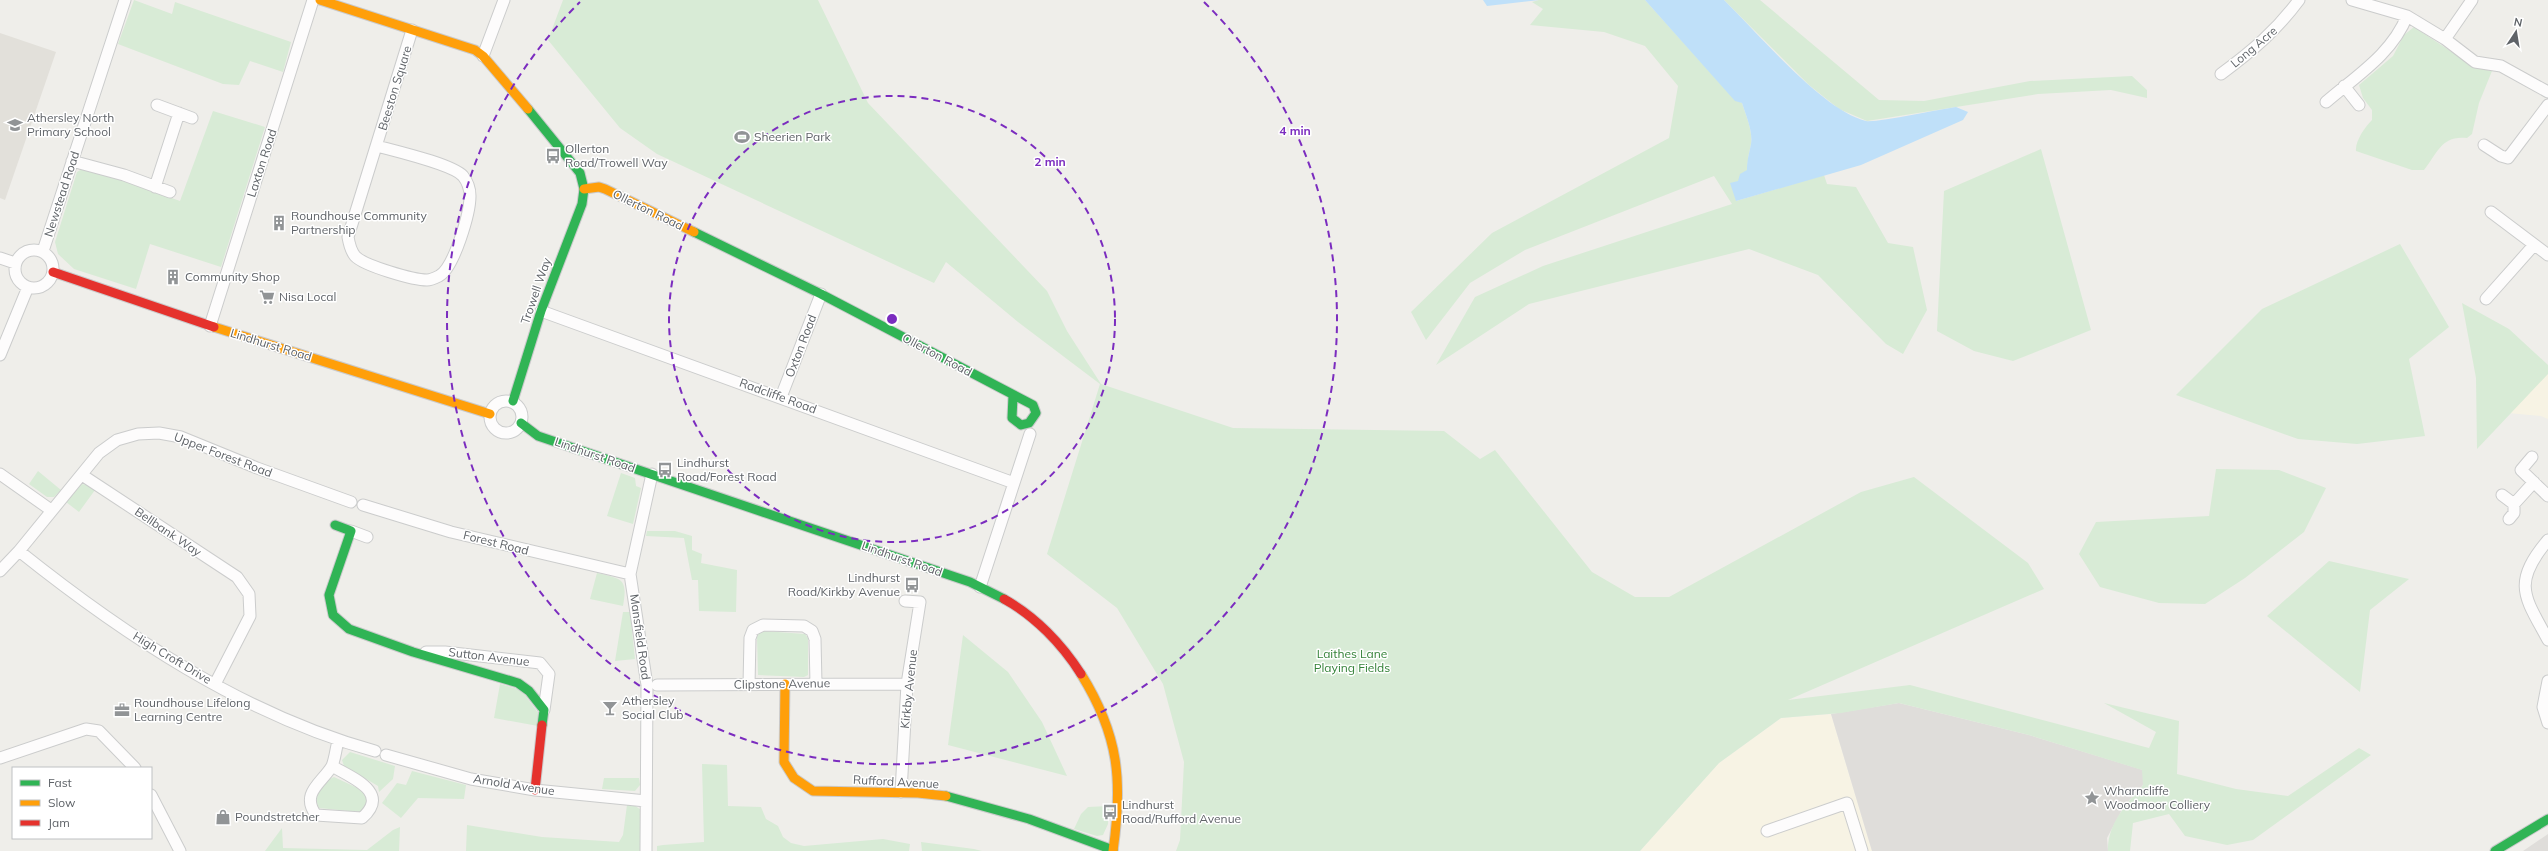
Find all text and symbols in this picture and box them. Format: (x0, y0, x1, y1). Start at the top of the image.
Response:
north arrow (2496, 12, 2536, 52)
text: N (2513, 15, 2524, 30)
street label: Long Acre (2227, 23, 2280, 70)
street label: Beeston Square (375, 44, 415, 132)
place label: Athersley North Primary School (27, 110, 114, 139)
school or university icon: Athersley North Primary School (6, 116, 24, 134)
text: 4 min (1279, 123, 1311, 138)
street label: Laxton Road (243, 127, 280, 199)
sports icon: Sheerien Park (733, 128, 751, 146)
place label: Sheerien Park (754, 129, 832, 144)
place label: Ollerton Road/Trowell Way (565, 141, 668, 170)
bus stop icon: Ollerton Road/Trowell Way (544, 147, 562, 165)
street label: Newstead Road (41, 149, 82, 239)
text: 2 min (1034, 154, 1066, 169)
street label: Ollerton Road (610, 186, 686, 233)
place label: Roundhouse Community Partnership (291, 208, 427, 237)
building icon: Roundhouse Community Partnership (270, 214, 288, 232)
street label: Trowell Way (517, 255, 554, 326)
building icon: Community Shop (164, 268, 182, 286)
place label: Community Shop (185, 269, 280, 284)
supermarket icon: Nisa Local (258, 288, 276, 306)
place label: Nisa Local (279, 289, 336, 304)
street label: Oxton Road (782, 312, 819, 379)
centre of rings (885, 312, 899, 326)
street label: Lindhurst Road (229, 325, 314, 364)
street label: Ollerton Road (900, 330, 975, 379)
street label: Radcliffe Road (737, 375, 819, 416)
street label: Upper Forest Road (172, 429, 274, 480)
street label: Lindhurst Road (553, 434, 638, 475)
place label: Lindhurst Road/Forest Road (677, 455, 777, 484)
bus stop icon: Lindhurst Road/Forest Road (656, 461, 674, 479)
street label: Bellbank Way (132, 504, 205, 560)
street label: Forest Road (462, 527, 530, 558)
street label: Lindhurst Road (860, 538, 945, 579)
place label: Lindhurst Road/Kirkby Avenue (788, 570, 900, 599)
bus stop icon: Lindhurst Road/Kirkby Avenue (903, 576, 921, 594)
street label: Mansfield Road (627, 593, 654, 681)
street label: High Croft Drive (130, 628, 214, 687)
street label: Sutton Avenue (448, 644, 530, 669)
park label: Laithes Lane Playing Fields (1314, 646, 1390, 675)
street label: Kirkby Avenue (897, 649, 920, 729)
street label: Clipstone Avenue (734, 675, 830, 692)
place label: Athersley Social Club (622, 693, 684, 722)
place label: Roundhouse Lifelong Learning Centre (134, 695, 250, 724)
bar icon: Athersley Social Club (601, 699, 619, 717)
office icon: Roundhouse Lifelong Learning Centre (113, 701, 131, 719)
legend (12, 767, 152, 839)
street label: Arnold Avenue (472, 771, 556, 798)
street label: Rufford Avenue (853, 772, 939, 791)
text: Fast (48, 775, 72, 790)
place label: Wharncliffe Woodmoor Colliery (2104, 783, 2211, 812)
place icon: Wharncliffe Woodmoor Colliery (2083, 789, 2101, 807)
text: Slow (48, 795, 76, 810)
place label: Lindhurst Road/Rufford Avenue (1122, 797, 1241, 826)
bus stop icon: Lindhurst Road/Rufford Avenue (1101, 803, 1119, 821)
shop icon: Poundstretcher (214, 808, 232, 826)
place label: Poundstretcher (235, 809, 320, 824)
text: Jam (48, 815, 70, 830)

